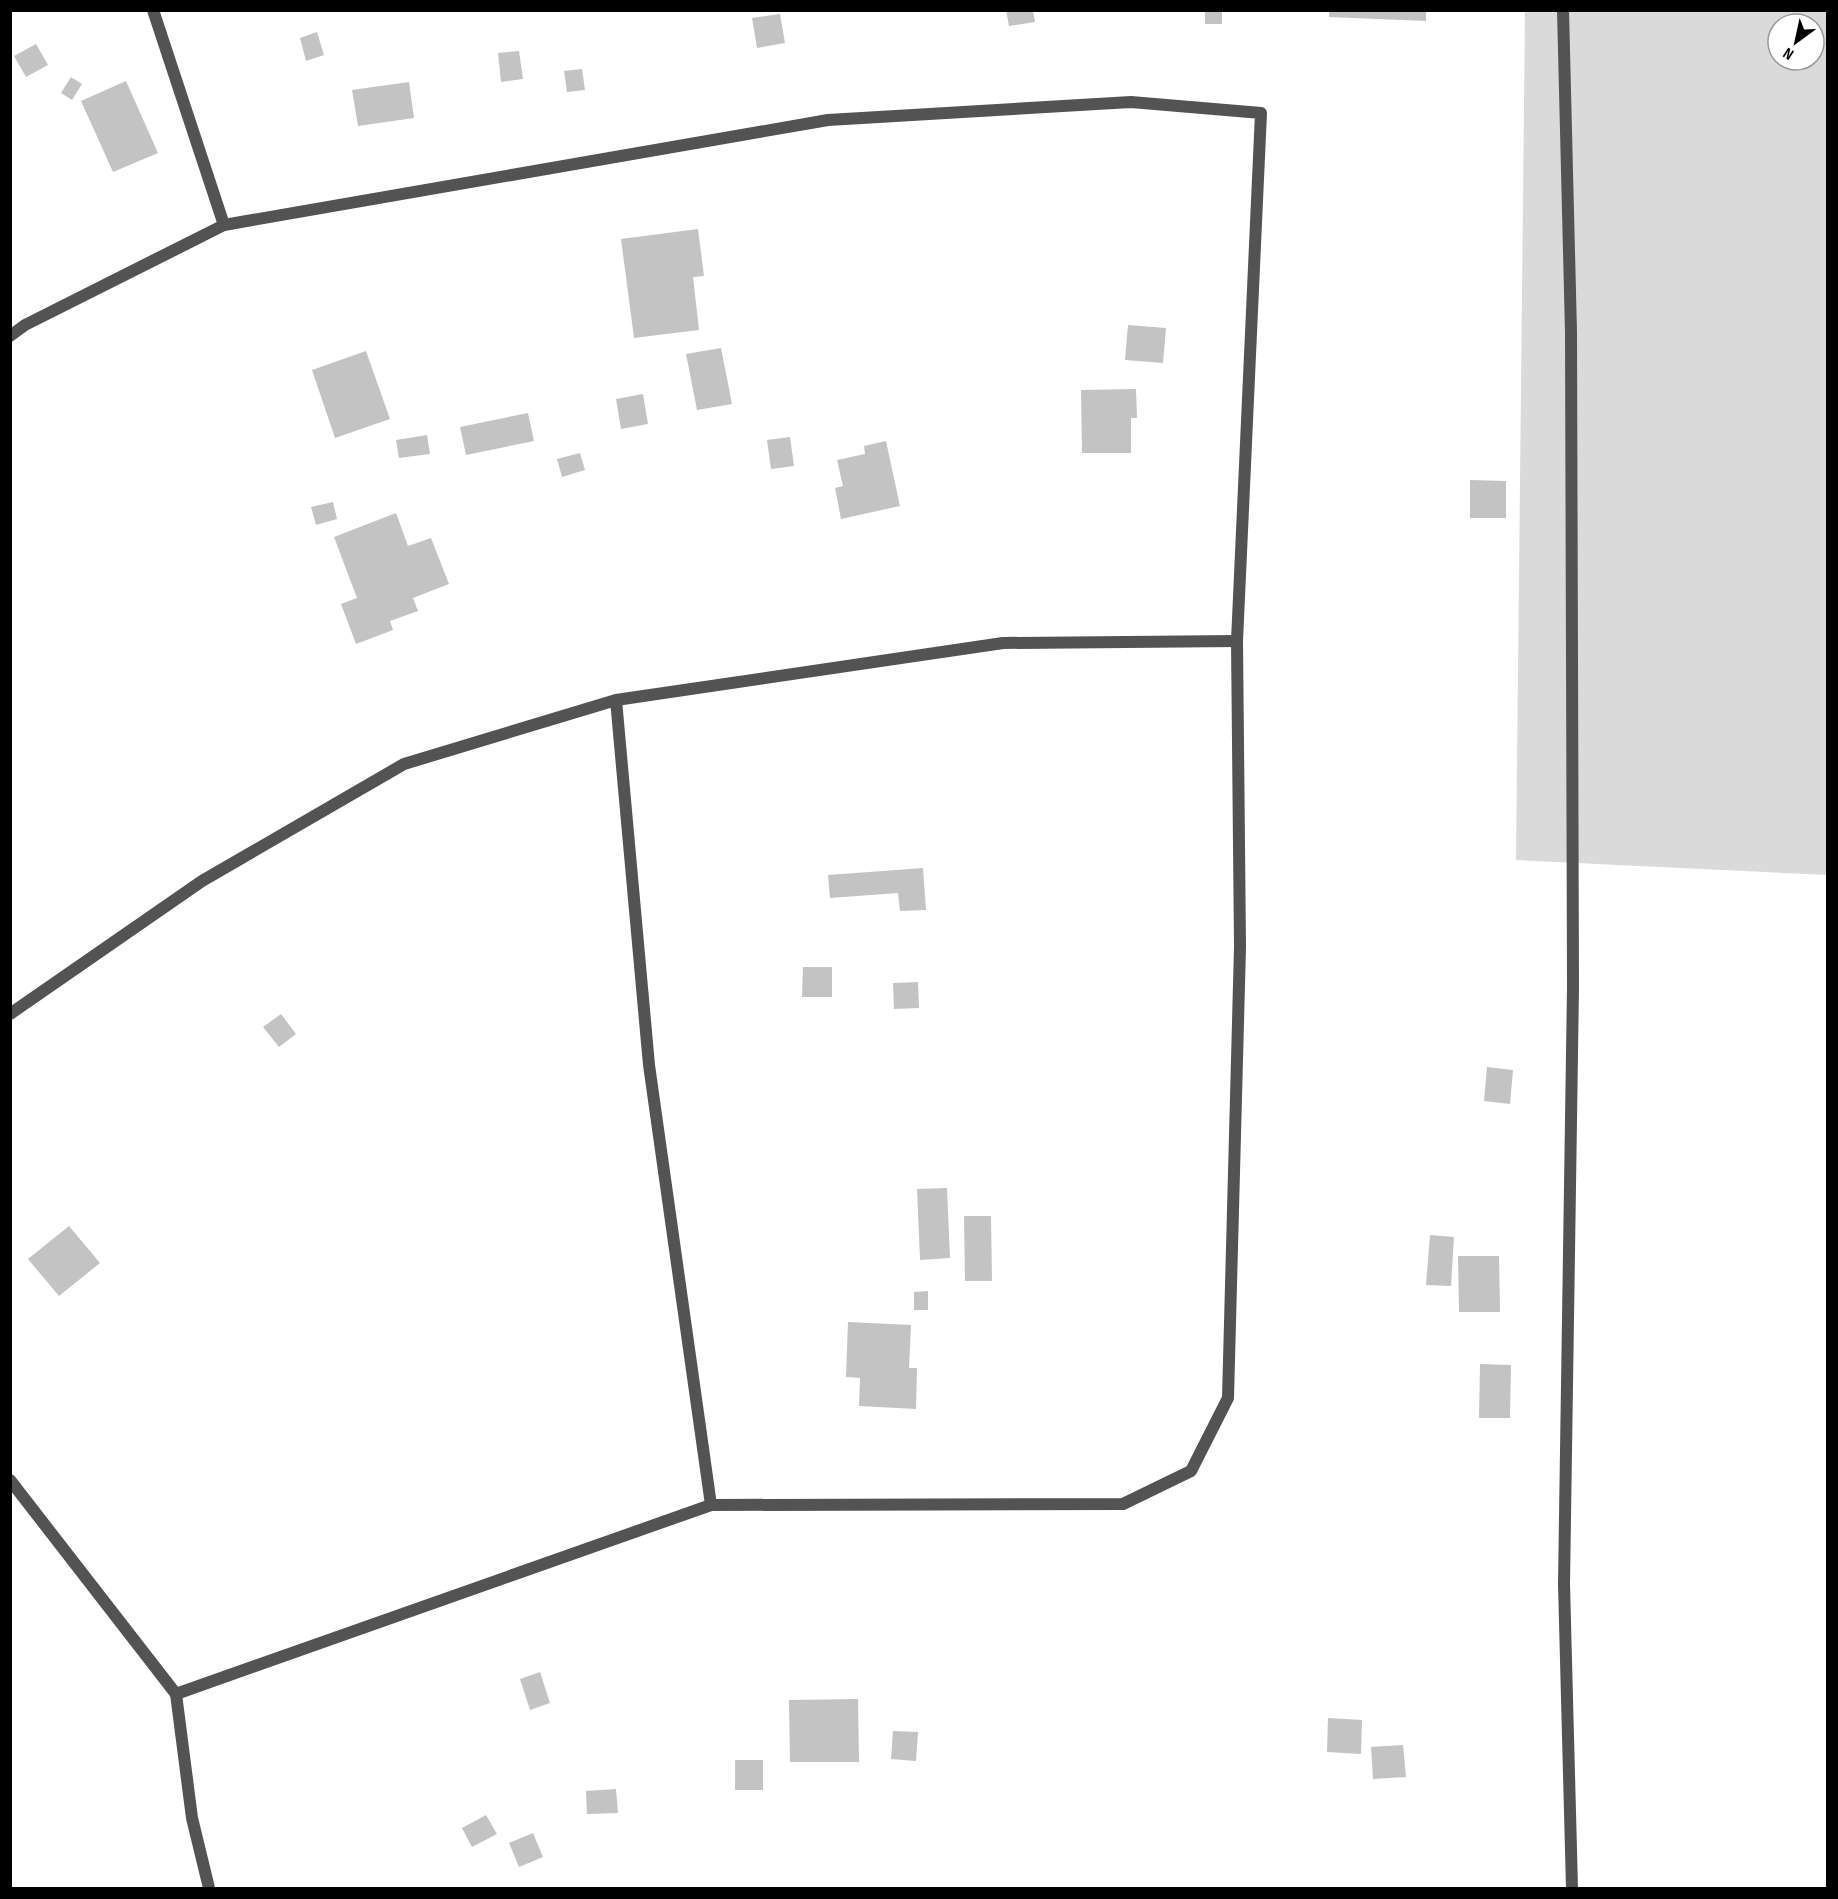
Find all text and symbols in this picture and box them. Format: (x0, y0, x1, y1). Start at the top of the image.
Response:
north arrow (1766, 12, 1826, 72)
text: N (1780, 43, 1797, 64)

